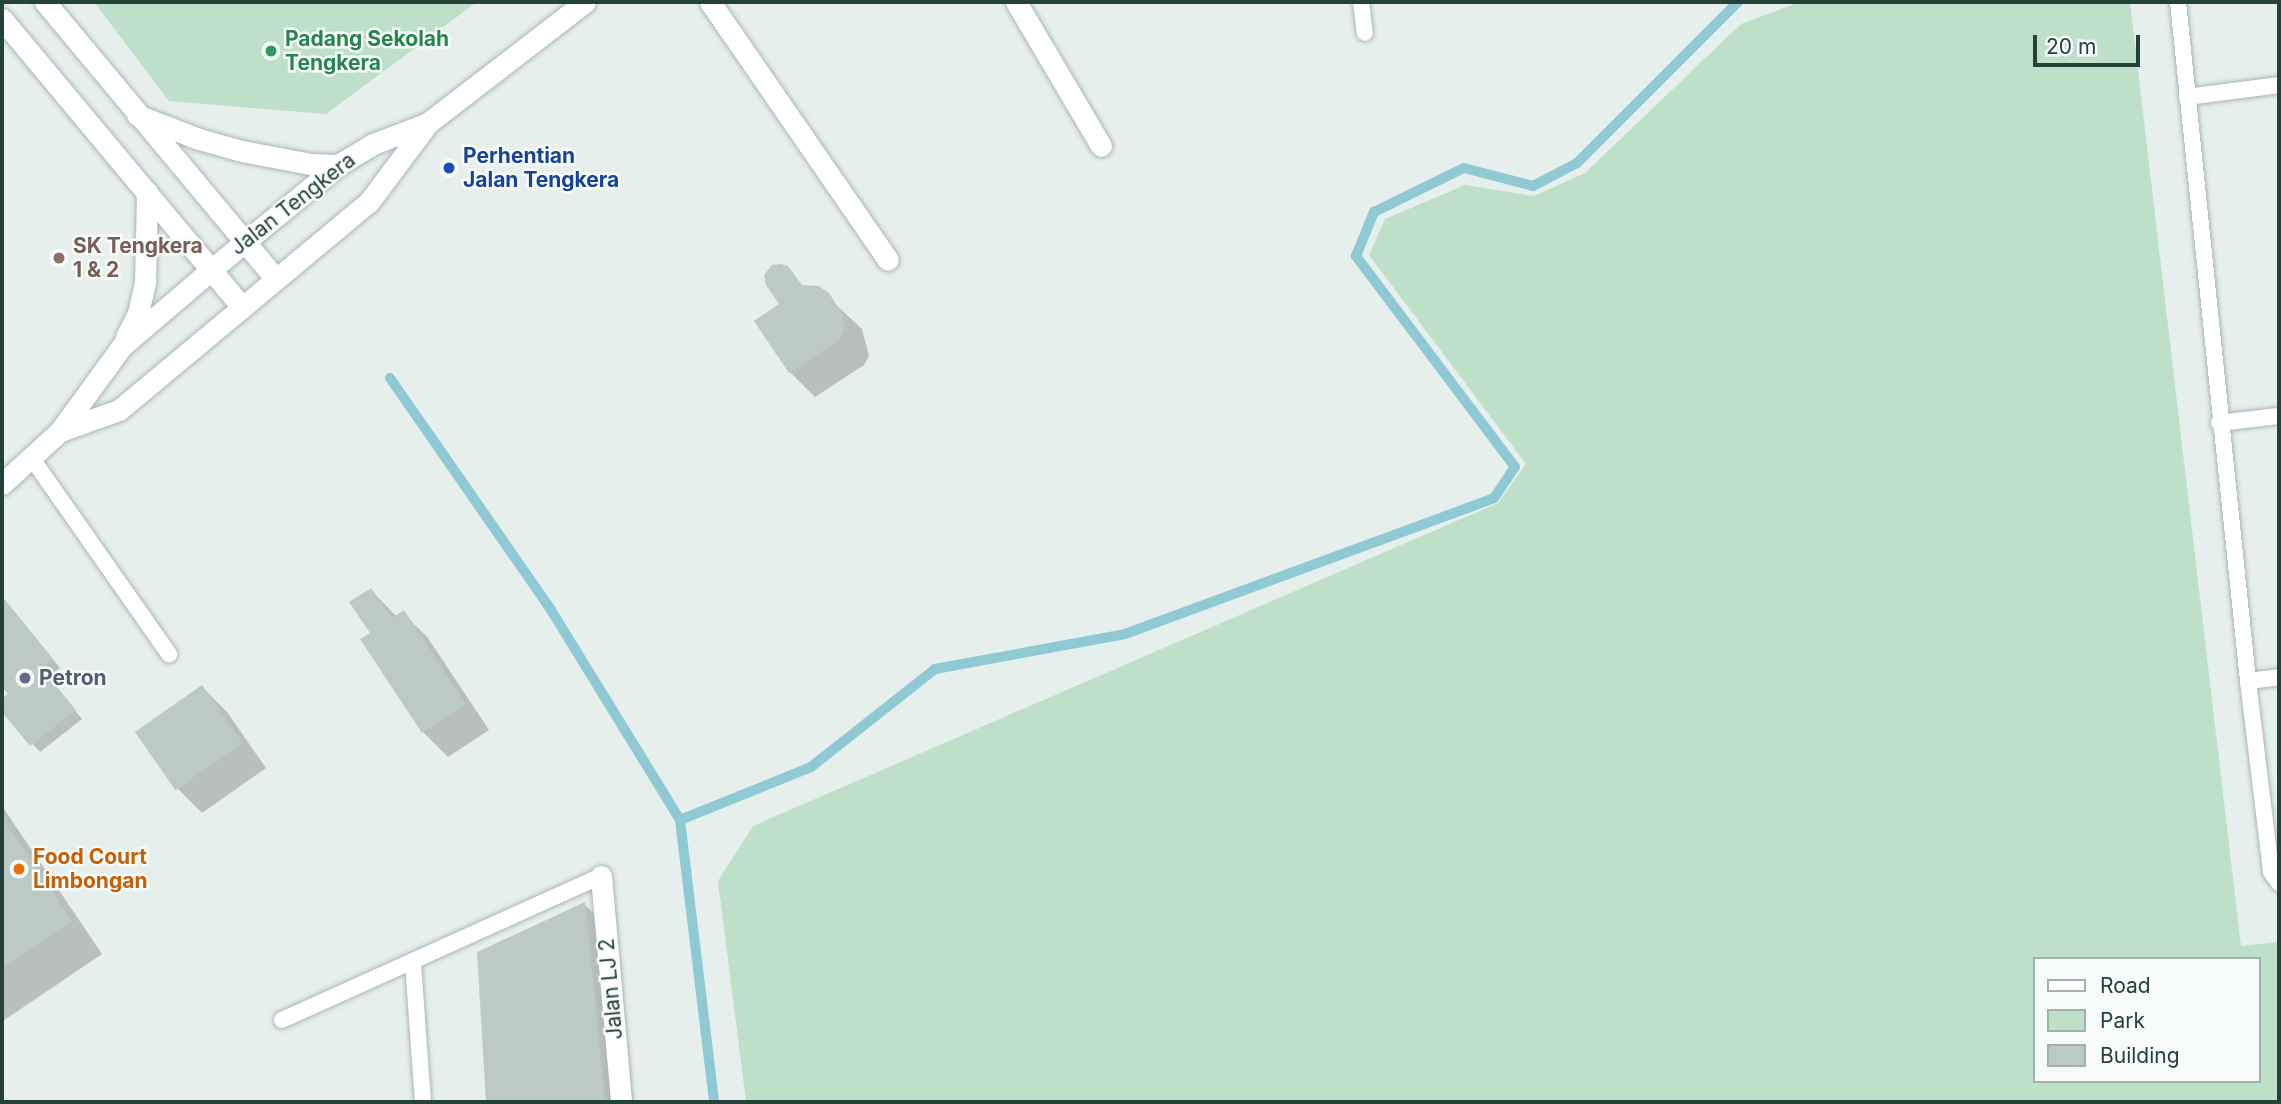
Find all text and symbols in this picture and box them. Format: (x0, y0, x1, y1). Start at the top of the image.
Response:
scale bar (2036, 21, 2143, 65)
place label: Padang Sekolah Tengkera (285, 26, 449, 76)
text: 20 m (2046, 34, 2096, 59)
marker: Padang Sekolah Tengkera (263, 43, 279, 59)
place label: Perhentian Jalan Tengkera (463, 143, 619, 193)
street label: Jalan Tengkera (226, 147, 360, 261)
marker: Perhentian Jalan Tengkera (441, 160, 457, 176)
place label: SK Tengkera 1 & 2 (73, 233, 203, 283)
marker: SK Tengkera 1 & 2 (51, 250, 67, 266)
place label: Petron (39, 665, 107, 691)
marker: Petron (17, 670, 33, 686)
place label: Food Court Limbongan (33, 844, 147, 894)
marker: Food Court Limbongan (11, 861, 27, 877)
street label: Jalan LJ 2 (594, 937, 628, 1041)
legend (2032, 957, 2260, 1083)
text: Road (2100, 973, 2151, 998)
text: Park (2100, 1008, 2145, 1033)
text: Building (2100, 1043, 2180, 1068)

